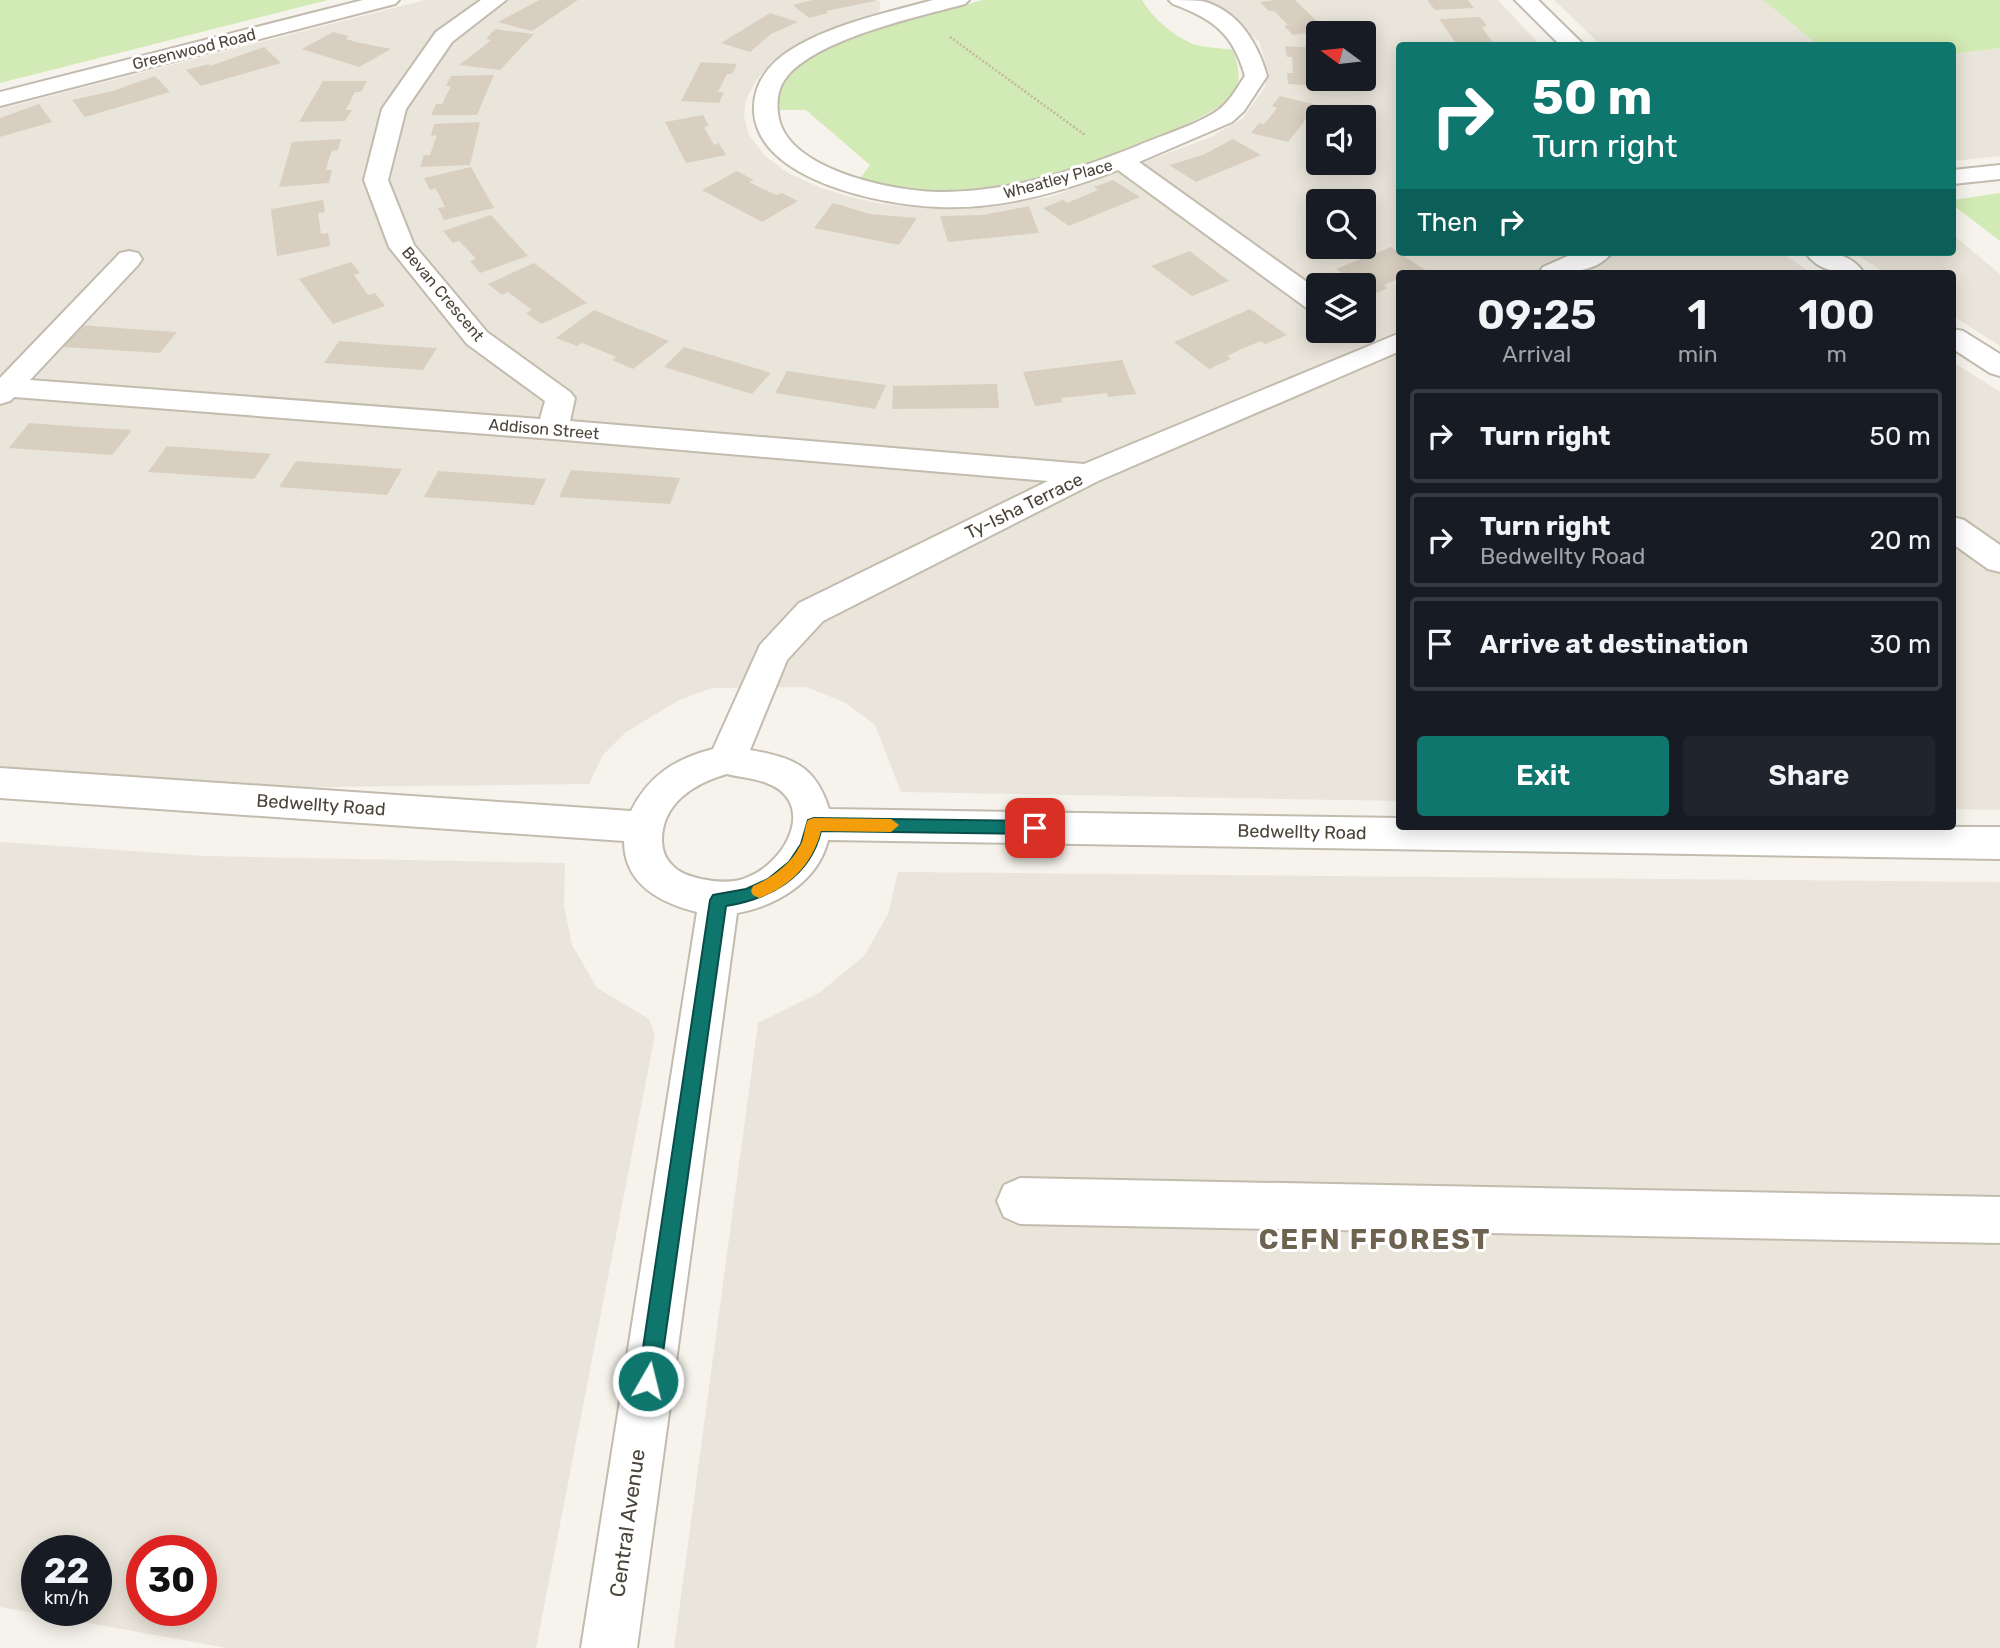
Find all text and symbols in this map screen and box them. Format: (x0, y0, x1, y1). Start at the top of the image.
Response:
north arrow (1306, 21, 1376, 91)
map controls (1306, 21, 1376, 343)
street label: Greenwood Road (130, 24, 258, 74)
text: 50 m (1532, 68, 1652, 126)
icon: right (1417, 70, 1508, 161)
button: sound (1306, 105, 1376, 175)
text: Turn right (1532, 127, 1677, 165)
street label: Wheatley Place (1001, 155, 1115, 203)
button: search (1306, 189, 1376, 259)
icon: right (1492, 203, 1530, 241)
text: Then (1417, 207, 1478, 238)
street label: Bevan Crescent (398, 243, 488, 345)
button: layers (1306, 273, 1376, 343)
text: 09:25 (1477, 290, 1597, 340)
text: 1 (1688, 290, 1708, 340)
text: 100 (1799, 290, 1875, 340)
text: Arrival (1502, 340, 1571, 368)
text: min (1678, 340, 1718, 368)
text: m (1827, 340, 1847, 368)
street label: Addison Street (488, 415, 600, 443)
icon: right (1421, 417, 1459, 455)
text: Turn right (1480, 421, 1610, 452)
text: 50 m (1870, 421, 1931, 452)
street label: Ty-Isha Terrace (962, 468, 1086, 544)
text: Turn right (1480, 511, 1610, 542)
icon: right (1421, 521, 1459, 559)
text: 20 m (1870, 525, 1931, 556)
text: Bedwellty Road (1480, 542, 1645, 570)
icon: arrive (1421, 625, 1459, 663)
text: Arrive at destination (1480, 629, 1748, 660)
text: 30 m (1869, 629, 1931, 660)
button: Exit (1417, 736, 1669, 816)
button: Share (1683, 736, 1935, 816)
street label: Bedwellty Road (256, 790, 386, 820)
pin (1005, 798, 1065, 858)
icon: arrive (1016, 809, 1054, 847)
street label: Bedwellty Road (1237, 820, 1367, 844)
district label: CEFN FFOREST (1259, 1223, 1491, 1256)
position arrow (611, 1344, 685, 1418)
street label: Central Avenue (604, 1447, 650, 1599)
speed limit sign: 30 (126, 1535, 217, 1626)
text: 22 (44, 1550, 89, 1592)
text: km/h (44, 1587, 89, 1609)

